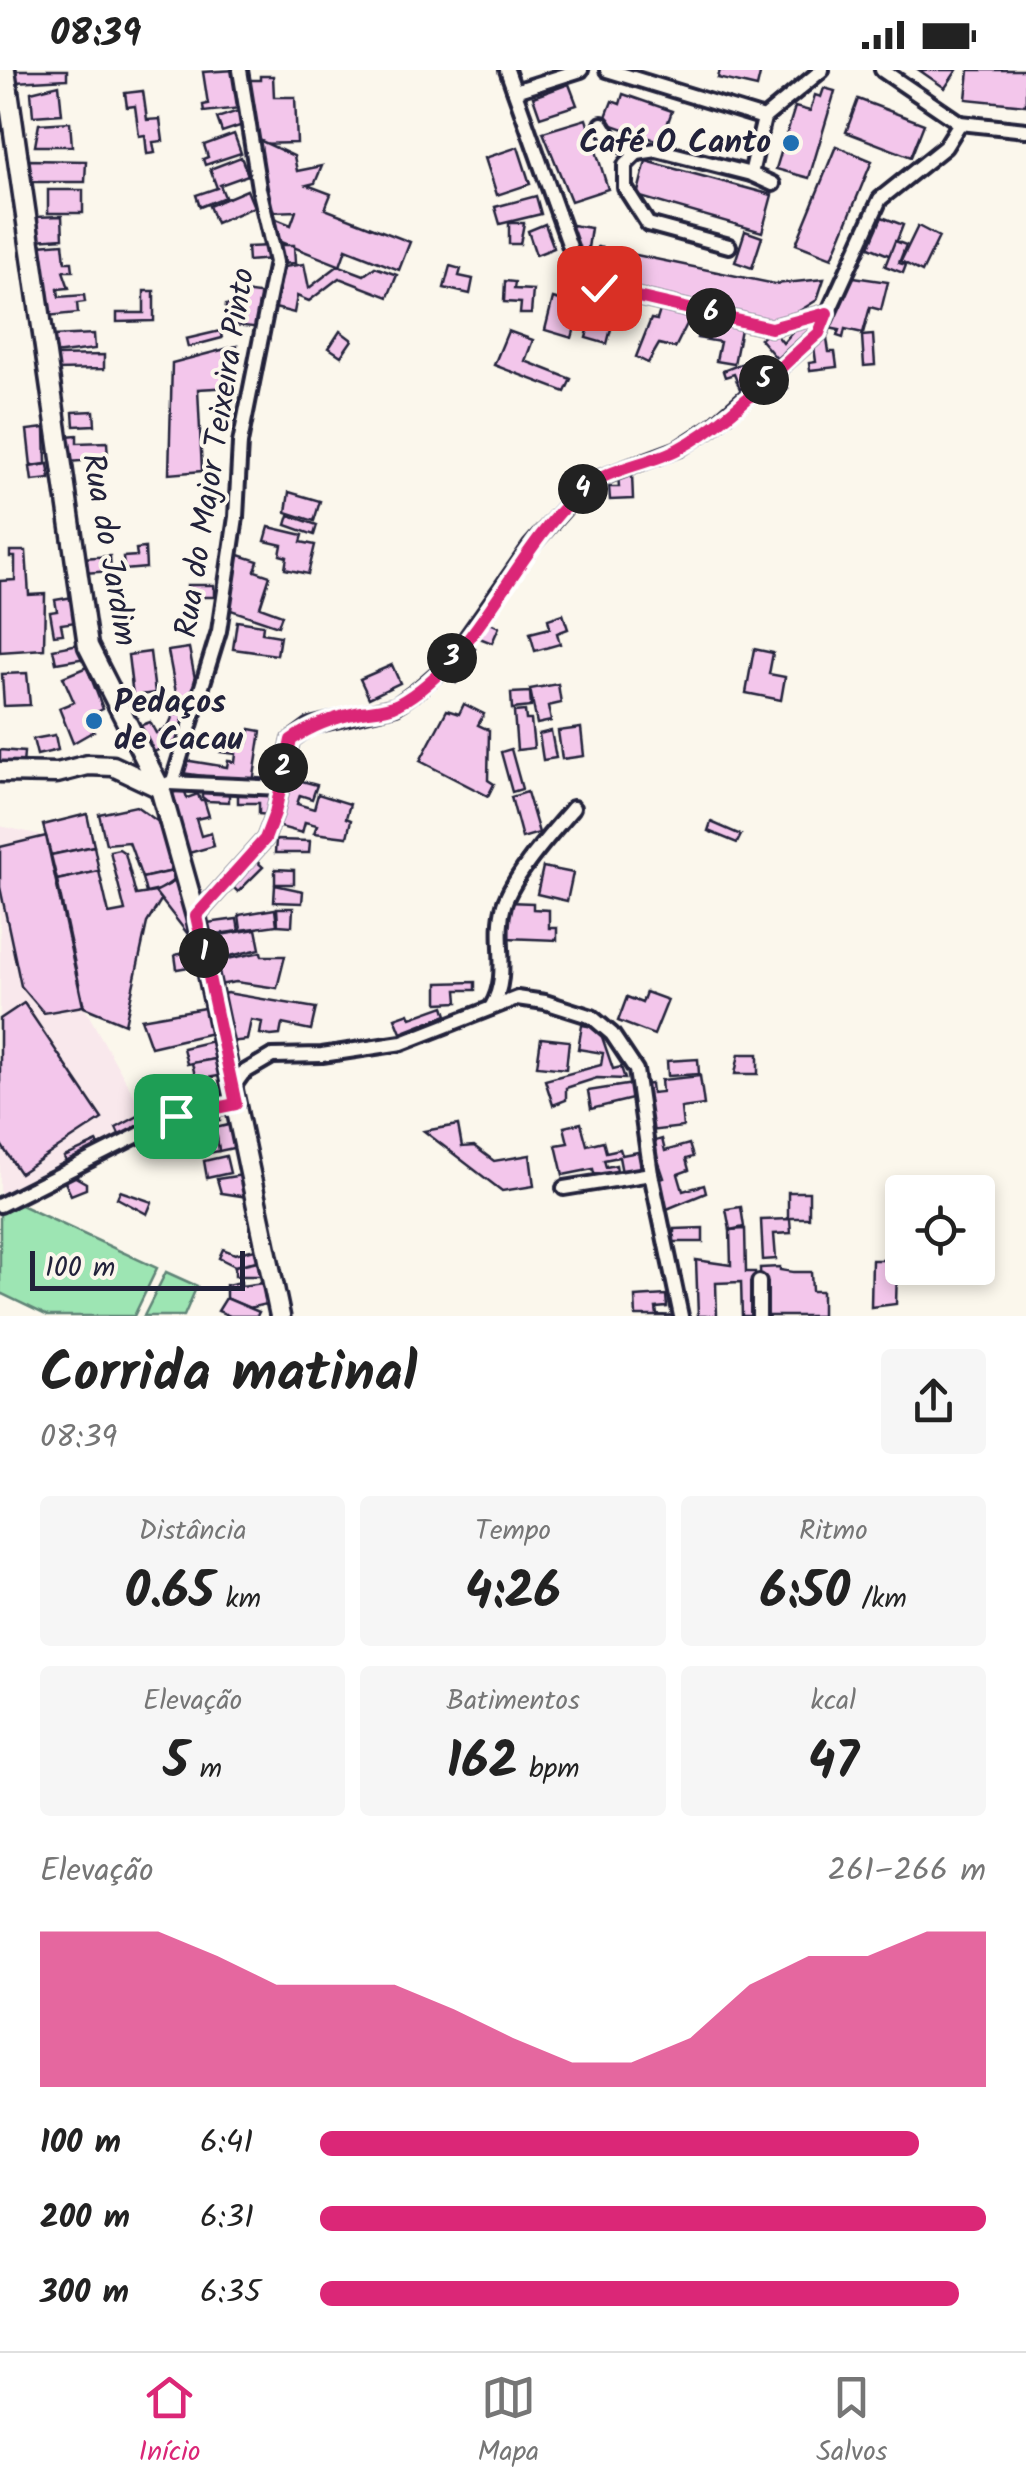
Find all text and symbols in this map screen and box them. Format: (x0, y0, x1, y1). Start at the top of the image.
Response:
text: 08:39 (50, 5, 141, 65)
place label: Café O Canto (579, 118, 771, 169)
marker: Café O Canto (780, 132, 802, 154)
pin (557, 246, 642, 331)
icon: check (572, 261, 627, 316)
street label: Rua do Major Teixeira Pinto (162, 264, 270, 642)
pin: 6 (686, 288, 736, 338)
text: 6 (703, 290, 719, 335)
pin: 5 (739, 355, 789, 405)
text: 5 (757, 357, 771, 402)
street label: Rua do Jardim (66, 450, 150, 650)
pin: 4 (558, 464, 608, 514)
text: 4 (575, 466, 591, 511)
pin: 3 (427, 633, 477, 683)
text: 3 (444, 635, 460, 680)
place label: Pedaços de Cacau (114, 678, 243, 766)
marker: Pedaços de Cacau (83, 710, 105, 732)
pin: 2 (258, 743, 308, 793)
text: 2 (275, 745, 291, 790)
pin: 1 (179, 928, 229, 978)
text: 1 (200, 930, 208, 975)
pin (134, 1074, 219, 1159)
icon: arrive (149, 1089, 204, 1144)
map controls (885, 1175, 995, 1285)
button: locate (885, 1175, 995, 1285)
scale bar (30, 1246, 245, 1290)
text: 100 m (45, 1246, 115, 1291)
text: Corrida matinal (40, 1332, 417, 1419)
button: share (881, 1349, 986, 1454)
text: 08:39 (40, 1413, 117, 1464)
text: Distância (139, 1509, 247, 1554)
text: Tempo (475, 1509, 551, 1554)
text: Ritmo (799, 1509, 868, 1554)
text: 0.65 (124, 1554, 214, 1634)
text: 4:26 (465, 1554, 561, 1634)
text: 6:50 (760, 1554, 850, 1634)
text: km (214, 1577, 261, 1622)
text: /km (850, 1577, 907, 1622)
text: Elevação (143, 1679, 242, 1724)
text: Batimentos (446, 1679, 580, 1724)
text: kcal (811, 1679, 856, 1724)
text: 5 (163, 1724, 189, 1804)
text: 162 (447, 1724, 518, 1804)
text: 47 (808, 1724, 859, 1804)
text: m (189, 1747, 222, 1792)
text: bpm (518, 1747, 579, 1792)
text: Elevação (40, 1846, 153, 1897)
text: 261–266 m (828, 1846, 986, 1897)
text: 100 m (40, 2118, 121, 2169)
text: 6:41 (200, 2118, 253, 2169)
text: 200 m (40, 2193, 130, 2244)
text: 6:31 (200, 2193, 254, 2244)
text: 300 m (40, 2268, 129, 2319)
text: 6:35 (200, 2268, 261, 2319)
tab: Início (138, 2370, 201, 2475)
tab: Mapa (478, 2370, 539, 2475)
tab: Salvos (816, 2370, 888, 2475)

